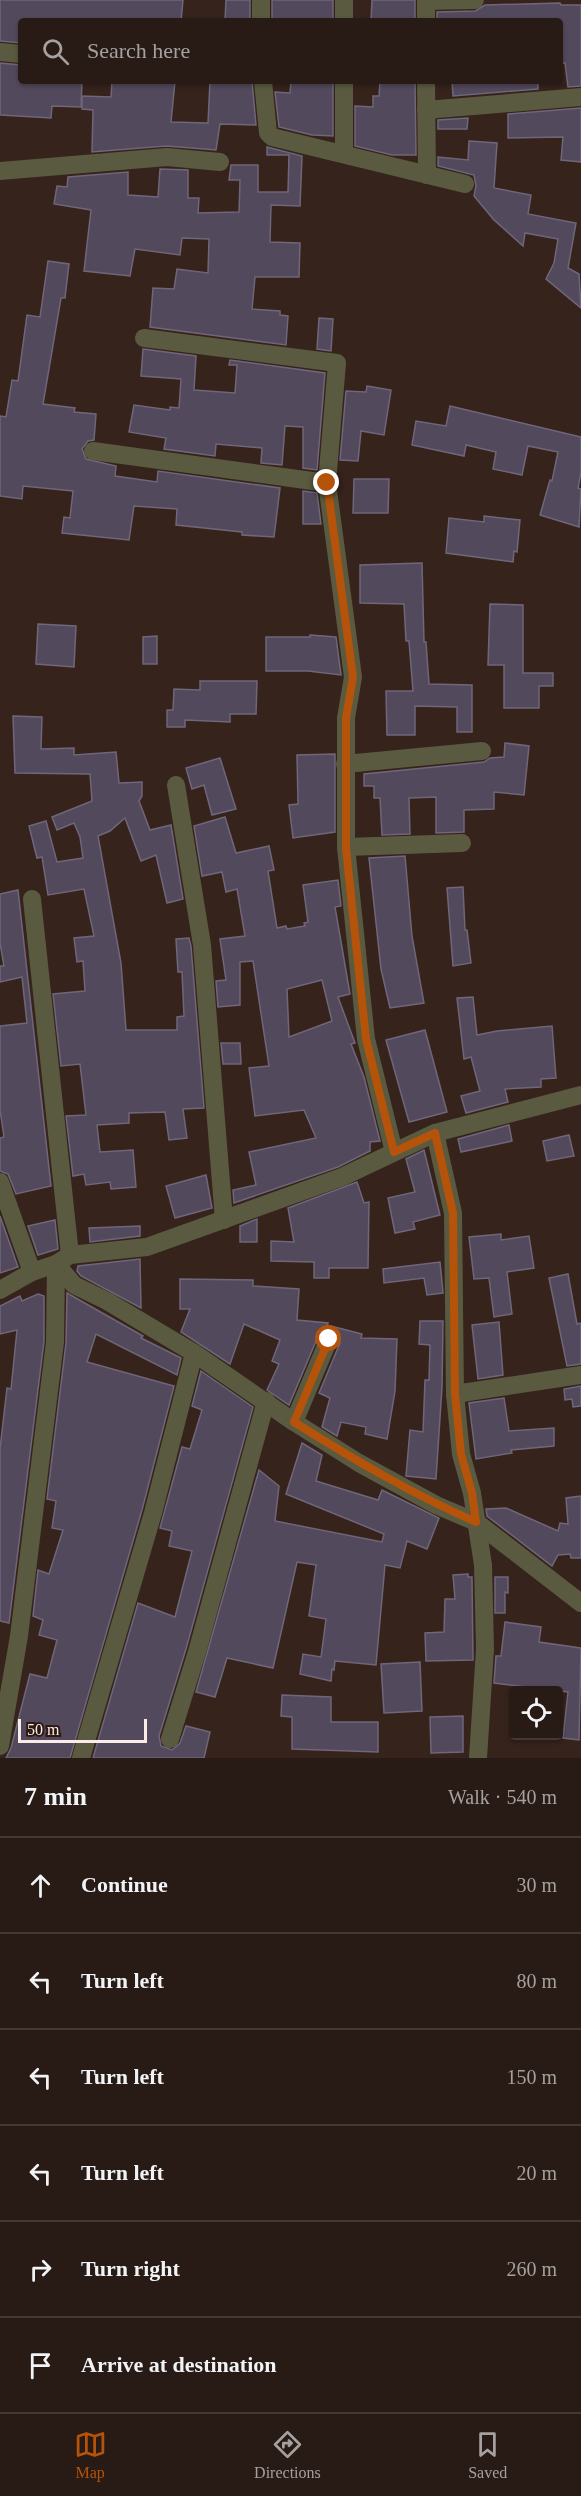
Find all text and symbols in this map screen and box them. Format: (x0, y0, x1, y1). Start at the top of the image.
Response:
search box (18, 18, 563, 84)
icon: search (39, 35, 72, 68)
text: Search here (87, 38, 190, 63)
route end (313, 469, 339, 495)
route start (315, 1325, 341, 1351)
map controls (509, 1686, 563, 1740)
button: locate (509, 1686, 563, 1740)
scale bar (18, 1716, 147, 1744)
text: 50 m (27, 1721, 59, 1738)
text: 7 min (24, 1782, 87, 1811)
text: Walk · 540 m (448, 1786, 557, 1808)
icon: ahead (24, 1869, 57, 1902)
text: Continue (81, 1872, 168, 1897)
text: 30 m (516, 1874, 557, 1896)
icon: left (24, 1965, 57, 1998)
text: Turn left (81, 1968, 164, 1993)
text: 80 m (516, 1970, 557, 1992)
icon: left (24, 2061, 57, 2094)
text: Turn left (81, 2064, 164, 2089)
text: 150 m (506, 2066, 557, 2088)
icon: left (24, 2157, 57, 2190)
text: Turn left (81, 2160, 164, 2185)
text: 20 m (516, 2162, 557, 2184)
icon: right (24, 2253, 57, 2286)
text: Turn right (81, 2256, 180, 2281)
text: 260 m (506, 2258, 557, 2280)
icon: arrive (24, 2349, 57, 2382)
text: Arrive at destination (81, 2352, 277, 2377)
tab: Map (74, 2428, 107, 2482)
tab: Directions (254, 2428, 321, 2482)
tab: Saved (468, 2428, 507, 2482)

